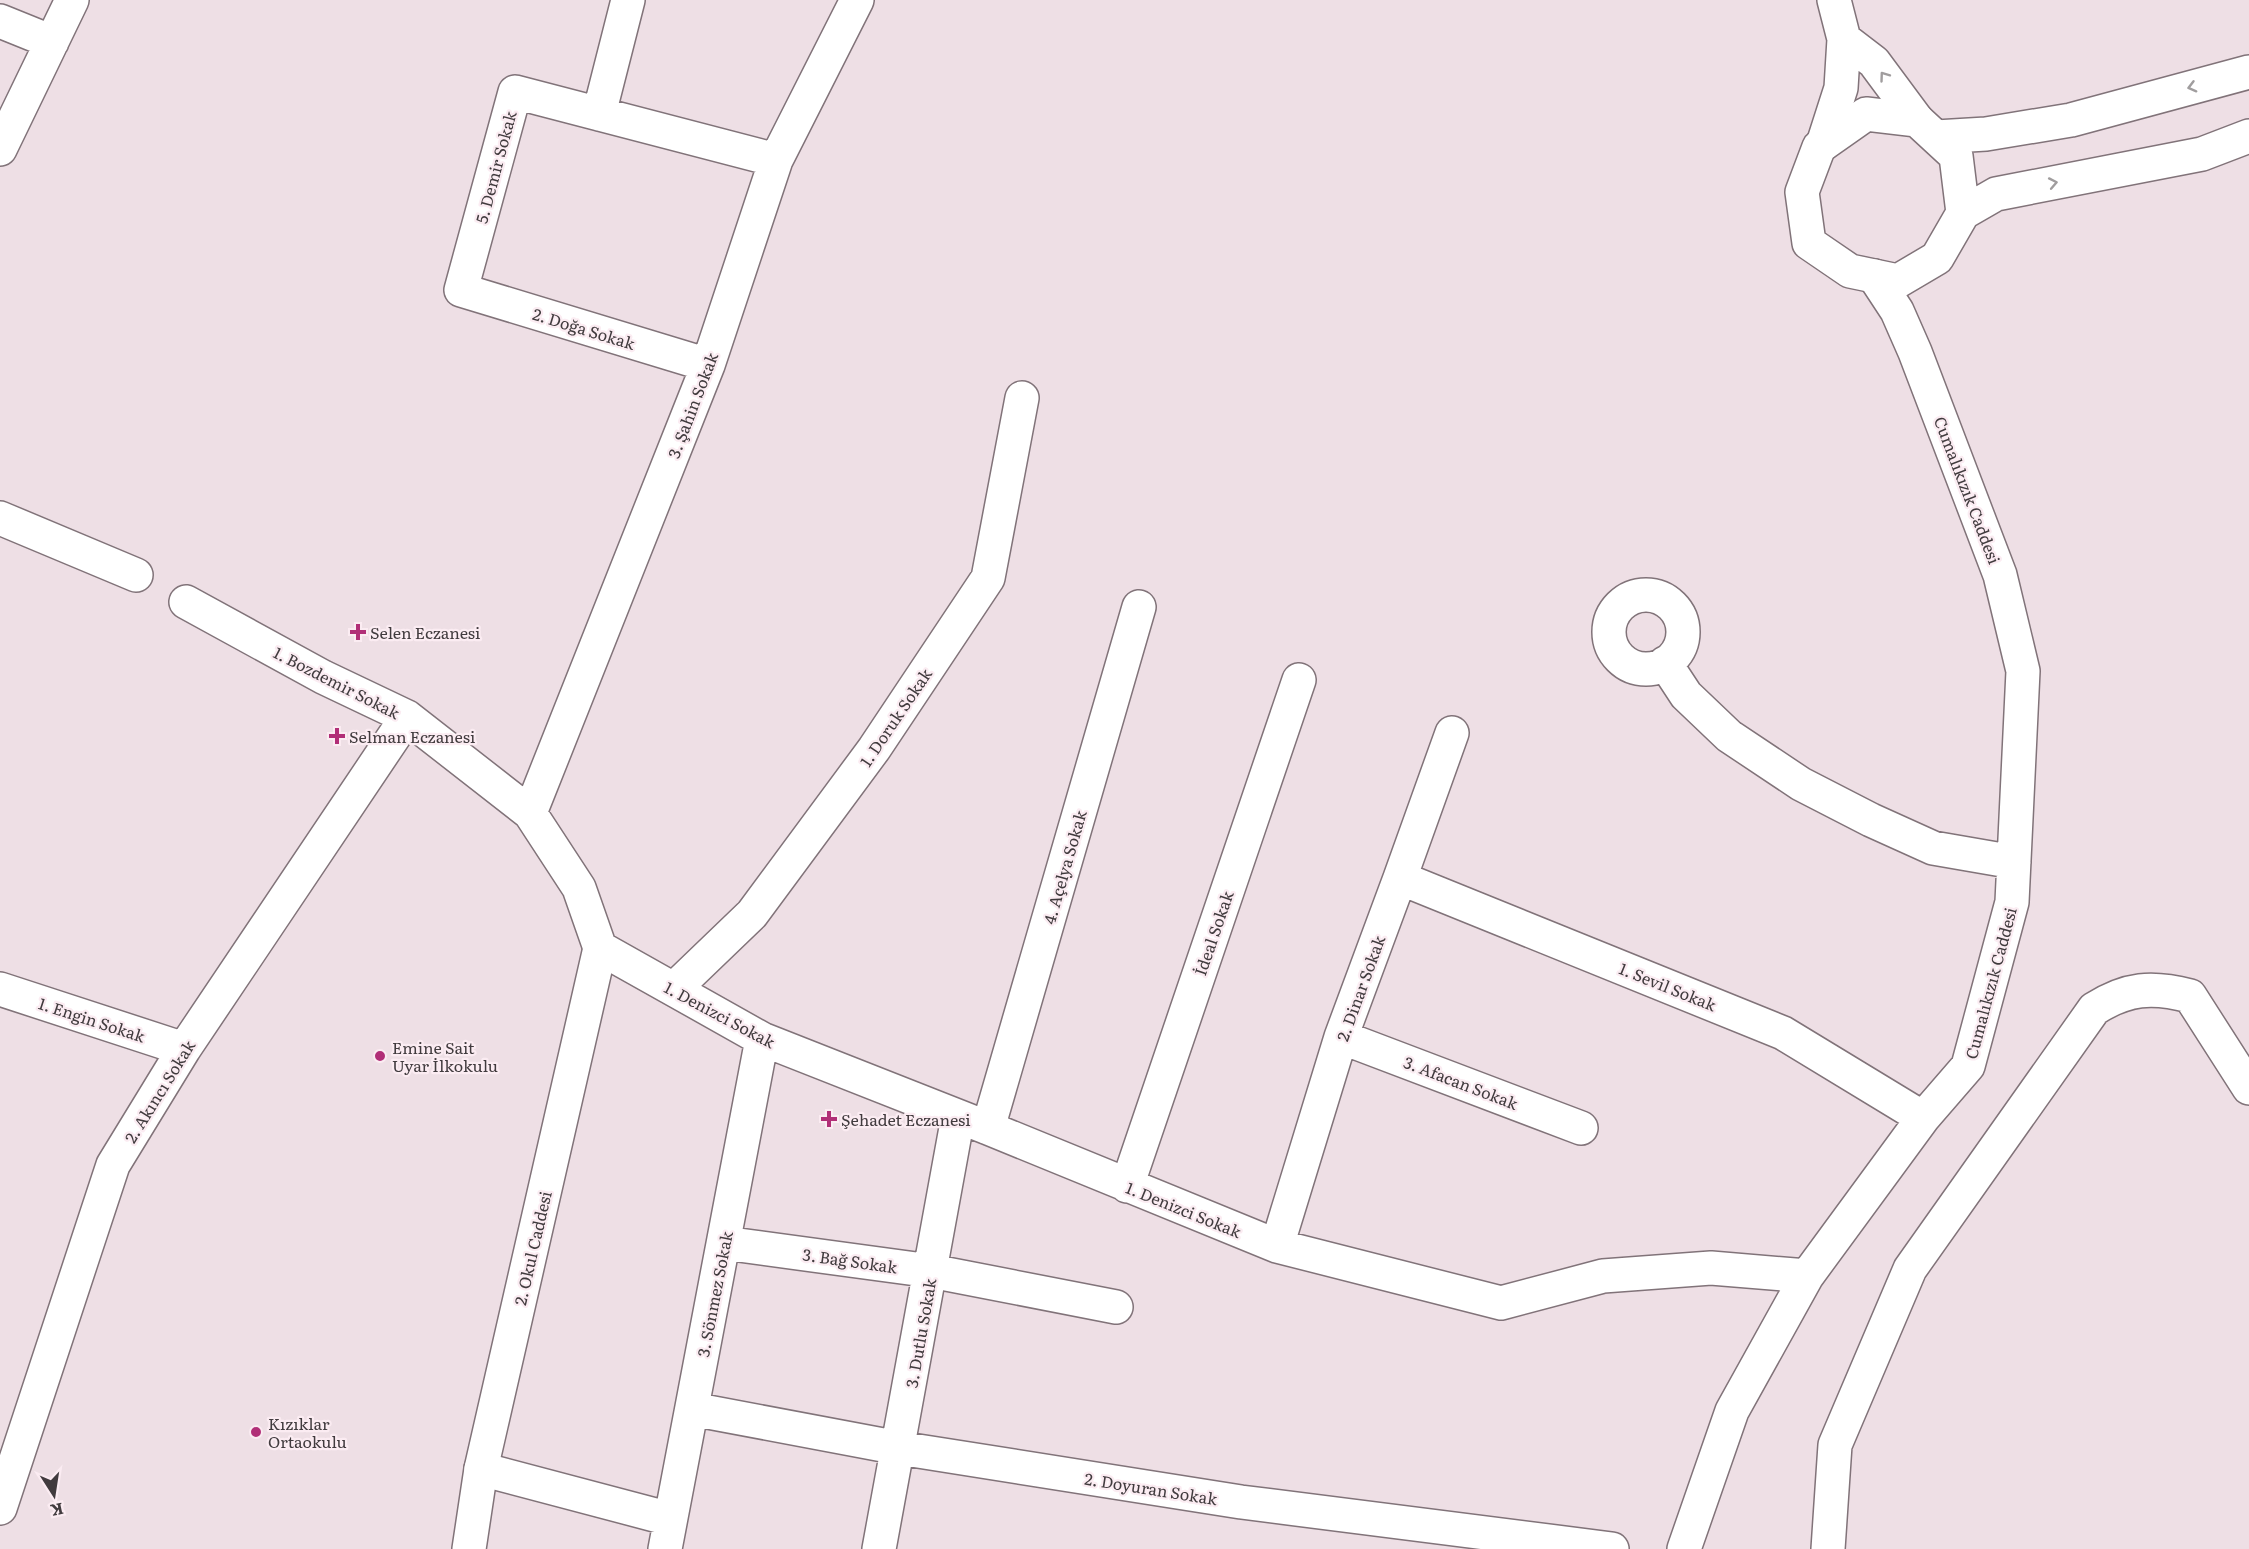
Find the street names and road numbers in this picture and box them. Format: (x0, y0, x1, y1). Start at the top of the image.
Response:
street label: 5. Demir Sokak (468, 108, 522, 226)
street label: 2. Doğa Sokak (530, 301, 638, 355)
street label: 3. Şahin Sokak (661, 348, 723, 461)
street label: Cumalıkızık Caddesi (1929, 413, 2007, 567)
street label: 1. Bozdemir Sokak (270, 640, 405, 724)
street label: 1. Doruk Sokak (853, 663, 937, 771)
street label: 4. Açelya Sokak (1036, 807, 1092, 927)
street label: İdeal Sokak (1187, 887, 1239, 979)
street label: Cumalıkızık Caddesi (1958, 904, 2022, 1062)
street label: 2. Dinar Sokak (1330, 932, 1390, 1044)
street label: 1. Sevil Sokak (1616, 956, 1720, 1016)
street label: 1. Denizci Sokak (660, 975, 780, 1053)
street label: 1. Engin Sokak (36, 990, 149, 1048)
street label: 2. Akıncı Sokak (118, 1035, 200, 1147)
street label: 3. Afacan Sokak (1400, 1049, 1522, 1115)
street label: 1. Denizci Sokak (1123, 1175, 1245, 1243)
street label: 2. Okul Caddesi (507, 1189, 557, 1307)
street label: 3. Sönmez Sokak (690, 1229, 738, 1359)
street label: 3. Bağ Sokak (801, 1241, 899, 1279)
street label: 3. Dutlu Sokak (899, 1276, 941, 1390)
street label: 2. Doyuran Sokak (1083, 1466, 1219, 1510)

